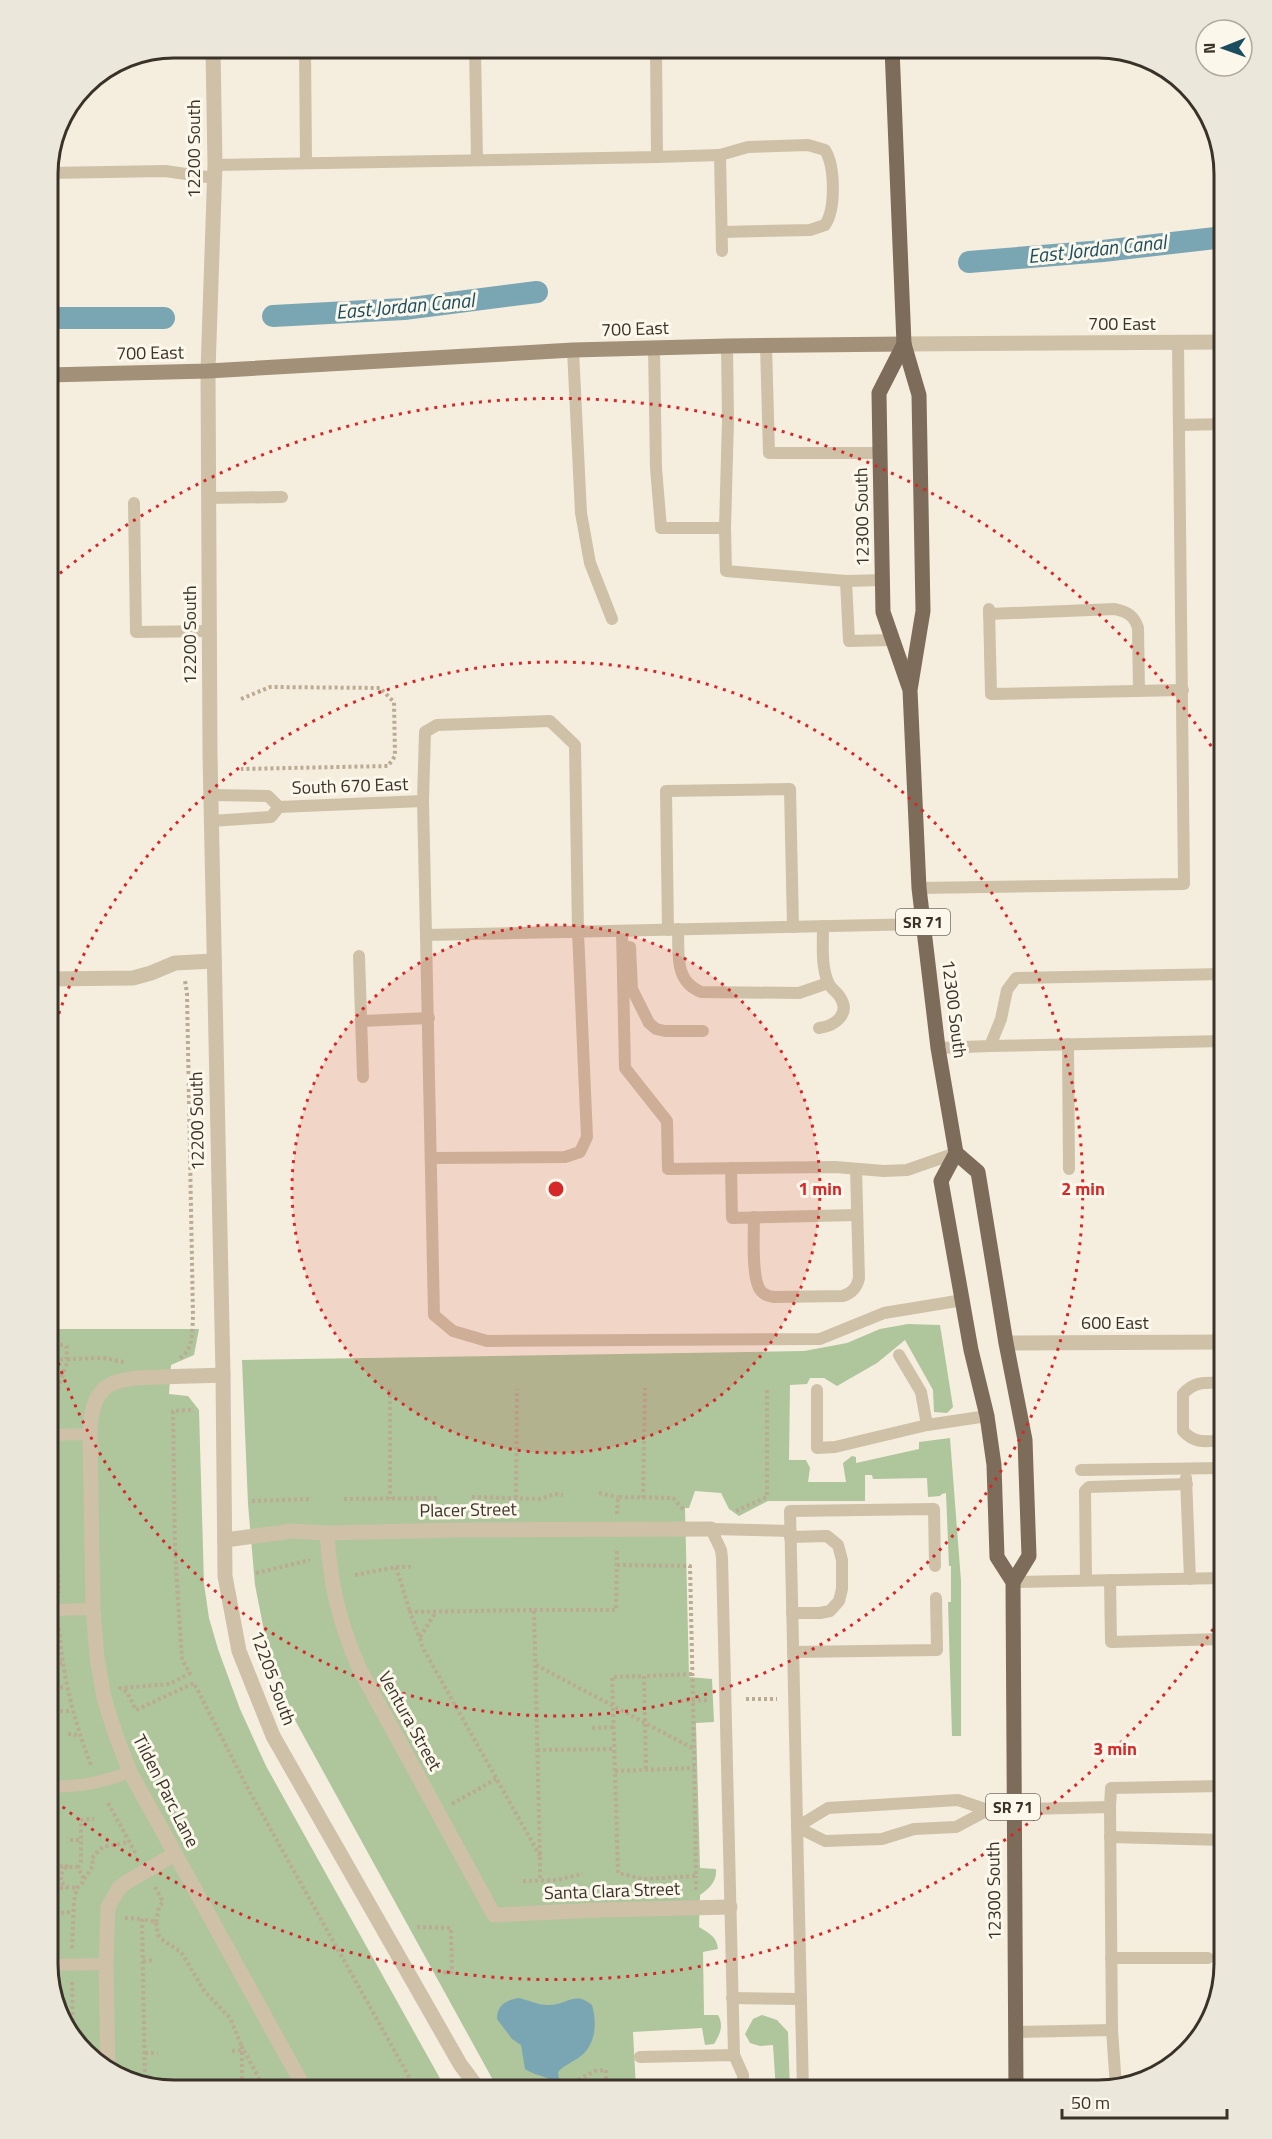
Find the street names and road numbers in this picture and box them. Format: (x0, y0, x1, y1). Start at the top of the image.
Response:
street label: 12200 South (180, 99, 207, 199)
street label: 700 East (1088, 310, 1157, 337)
street label: 700 East (601, 314, 670, 343)
street label: 700 East (116, 338, 185, 367)
street label: 12300 South (847, 467, 876, 567)
street label: 12200 South (176, 585, 203, 685)
street label: South 670 East (291, 770, 409, 801)
road number: SR 71 (896, 909, 950, 935)
street label: 12300 South (935, 958, 974, 1060)
street label: 12200 South (182, 1071, 211, 1171)
street label: 600 East (1081, 1309, 1150, 1336)
street label: Placer Street (419, 1495, 518, 1524)
street label: 12205 South (244, 1627, 303, 1729)
street label: Ventura Street (372, 1666, 449, 1776)
street label: Tilden Parc Lane (126, 1730, 207, 1852)
road number: SR 71 (986, 1794, 1040, 1820)
street label: 12300 South (979, 1841, 1008, 1941)
street label: Santa Clara Street (543, 1875, 681, 1906)

